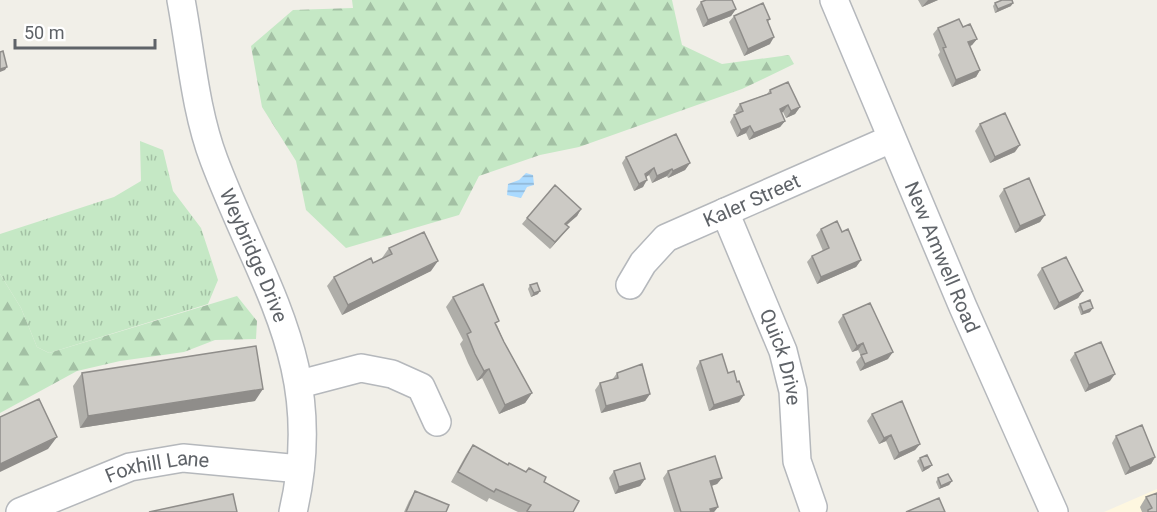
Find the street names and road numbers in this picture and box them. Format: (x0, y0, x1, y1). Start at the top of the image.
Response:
street label: Kaler Street (699, 169, 804, 232)
street label: New Amwell Road (900, 178, 985, 336)
street label: Weybridge Drive (215, 185, 293, 326)
street label: Quick Drive (755, 305, 806, 406)
street label: Foxhill Lane (102, 445, 210, 488)

